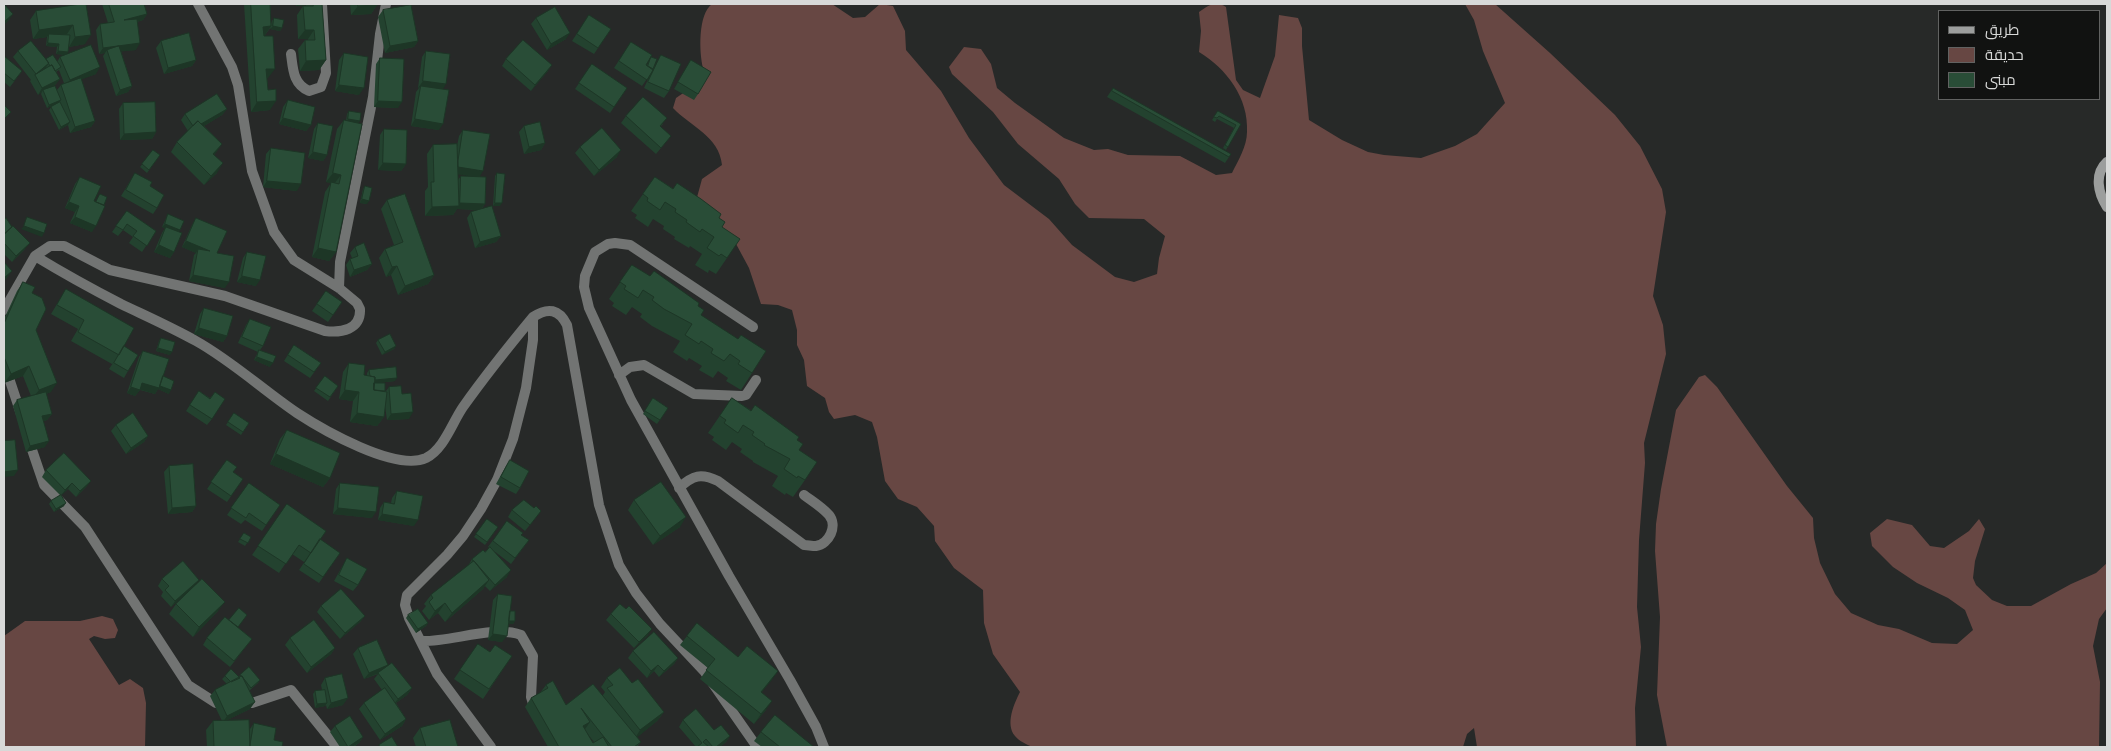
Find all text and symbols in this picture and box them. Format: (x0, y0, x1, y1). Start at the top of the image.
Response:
legend (1938, 10, 2101, 100)
text: طريق (1985, 19, 2019, 40)
text: حديقة (1985, 44, 2024, 65)
text: مبنى (1985, 69, 2016, 90)

